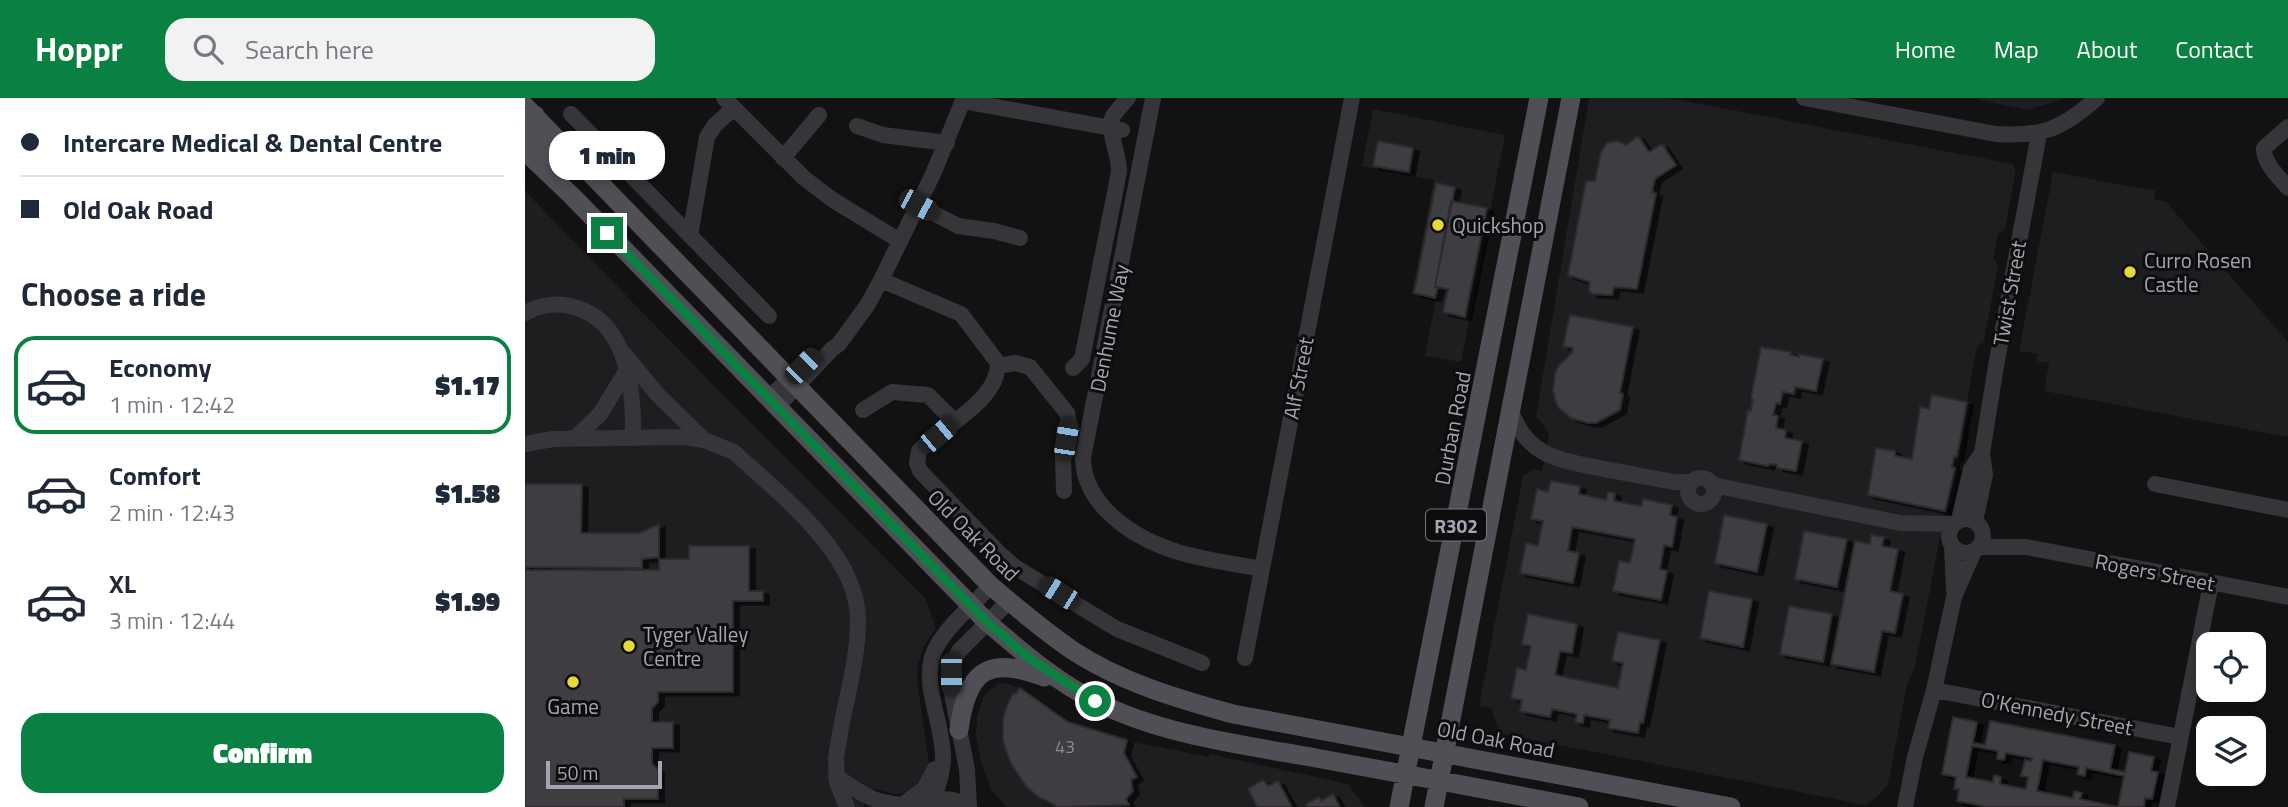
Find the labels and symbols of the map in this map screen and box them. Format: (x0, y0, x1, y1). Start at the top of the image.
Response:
callout: 1 min (549, 131, 665, 180)
car (895, 186, 942, 224)
place label: Quickshop (1452, 209, 1544, 241)
route end (591, 217, 623, 249)
marker: Quickshop (1430, 217, 1446, 233)
street label: Twist Street (1984, 237, 2034, 348)
place label: Curro Rosen Castle (2144, 244, 2252, 300)
street label: Denhume Way (1081, 261, 1137, 395)
marker: Curro Rosen Castle (2122, 264, 2138, 280)
street label: Alf Street (1274, 334, 1322, 422)
car (781, 344, 826, 388)
street label: Durban Road (1425, 369, 1479, 487)
car (916, 413, 961, 457)
car (1053, 417, 1080, 461)
street label: Old Oak Road (921, 482, 1027, 588)
road number: R302 (1426, 510, 1486, 540)
street label: Rogers Street (2093, 545, 2218, 599)
car (1036, 573, 1083, 613)
place label: Tyger Valley Centre (643, 618, 748, 674)
marker: Tyger Valley Centre (621, 638, 637, 654)
car (941, 653, 962, 695)
marker: Game (565, 674, 581, 690)
street label: O'Kennedy Street (1979, 683, 2136, 743)
route start (1079, 685, 1111, 717)
place label: Game (547, 690, 599, 722)
street label: Old Oak Road (1435, 712, 1557, 766)
house number: 43 (1055, 733, 1075, 760)
scale bar (546, 758, 661, 790)

